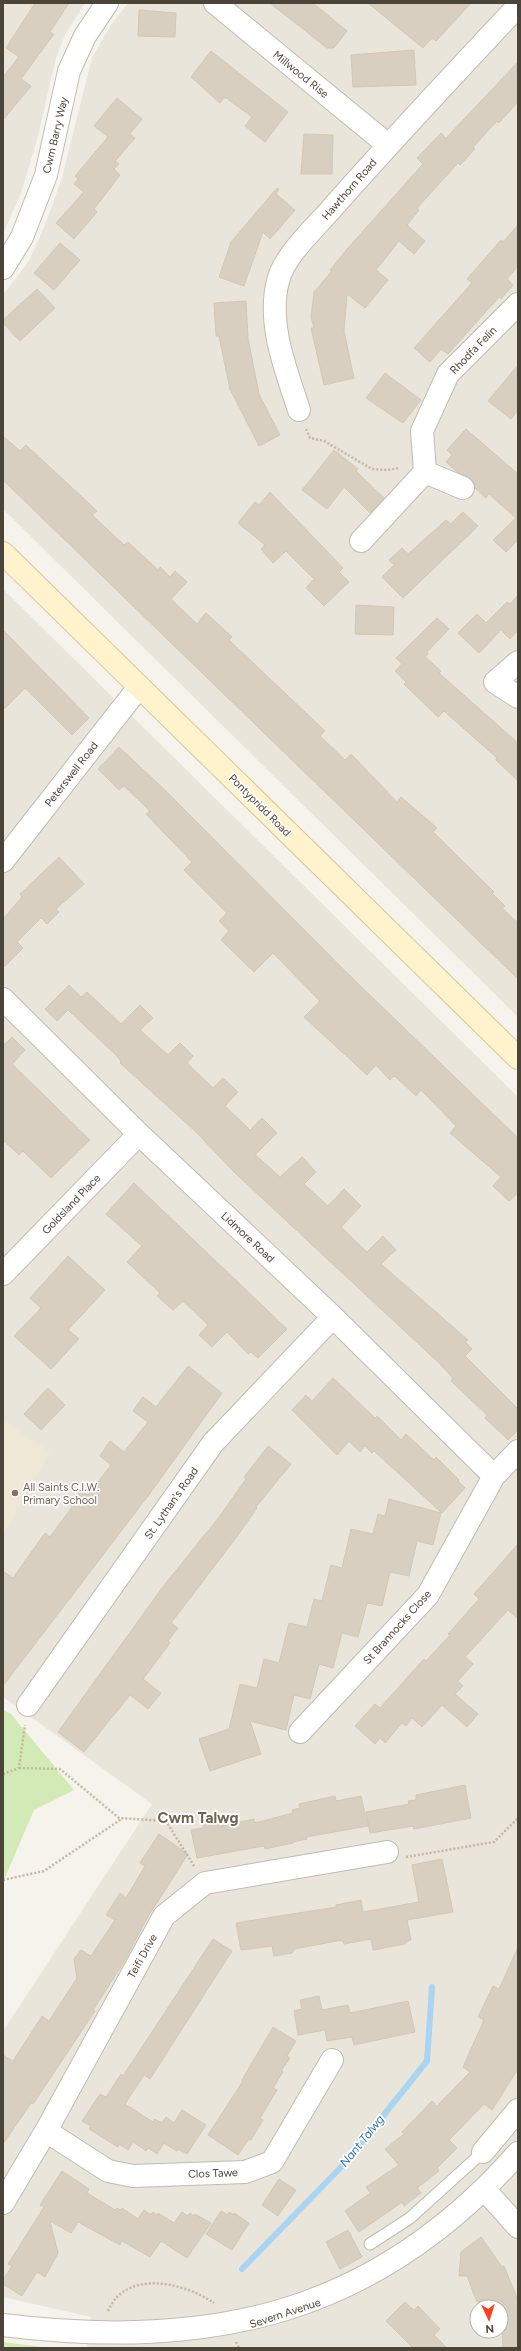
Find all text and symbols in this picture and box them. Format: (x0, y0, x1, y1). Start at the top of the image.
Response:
street label: Millwood Rise (270, 48, 331, 101)
street label: Cwm Barry Way (40, 95, 71, 175)
street label: Hawthorn Road (319, 156, 380, 223)
street label: Rhodfa Felin (447, 324, 499, 377)
street label: Peterswell Road (42, 739, 101, 809)
street label: Pontypridd Road (226, 772, 293, 839)
street label: Goldsland Place (39, 1172, 103, 1237)
street label: Lidmore Road (218, 1209, 277, 1265)
street label: St. Lythan's Road (142, 1465, 201, 1542)
place label: All Saints C.I.W. Primary School (23, 1481, 99, 1507)
marker: All Saints C.I.W. Primary School (10, 1488, 20, 1498)
street label: St Brannocks Close (361, 1588, 434, 1667)
district label: Cwm Talwg (158, 1809, 238, 1827)
street label: Teifi Drive (125, 1932, 160, 1981)
water label: Nant Talwg (337, 2112, 387, 2170)
street label: Clos Tawe (188, 2166, 238, 2181)
street label: Severn Avenue (248, 2296, 322, 2331)
north arrow (469, 2299, 509, 2339)
text: N (485, 2322, 494, 2335)

